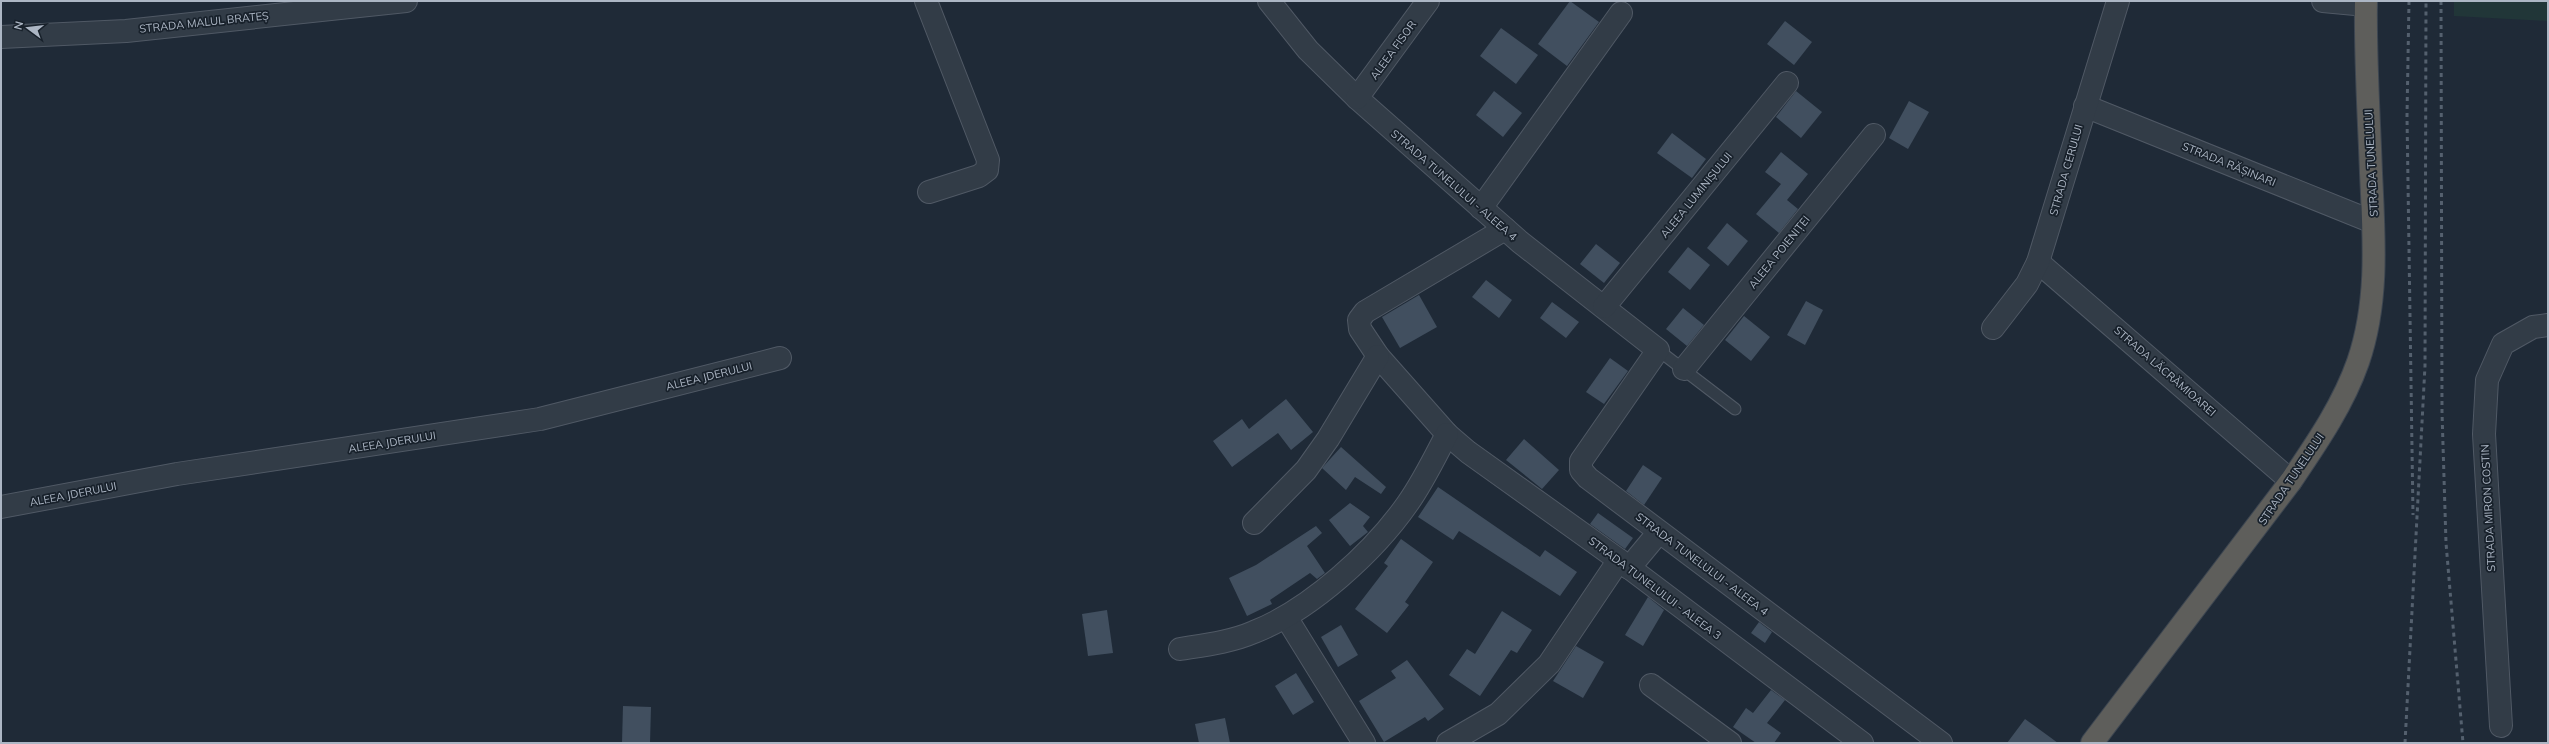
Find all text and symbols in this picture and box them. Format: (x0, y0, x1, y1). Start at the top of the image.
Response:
north arrow (8, 8, 48, 48)
street label: STRADA MALUL BRATEȘ (139, 8, 270, 37)
street label: ALEEA FISOR (1367, 17, 1419, 82)
text: N (11, 20, 26, 31)
street label: STRADA TUNELULUI (2361, 109, 2381, 217)
street label: STRADA CERULUI (2046, 123, 2086, 217)
street label: STRADA TUNELULUI - ALEEA 4 (1388, 126, 1520, 244)
street label: STRADA RĂȘINARI (2180, 138, 2278, 190)
street label: ALEEA LUMINIȘULUI (1657, 149, 1736, 241)
street label: ALEEA POIENIȚEI (1745, 213, 1813, 292)
street label: STRADA LĂCRĂMIOAREI (2111, 322, 2219, 419)
street label: ALEEA JDERULUI (664, 359, 754, 393)
street label: ALEEA JDERULUI (347, 428, 437, 456)
street label: STRADA TUNELULUI (2255, 430, 2327, 528)
street label: STRADA MIRON COSTIN (2478, 444, 2498, 572)
street label: ALEEA JDERULUI (28, 479, 118, 509)
street label: STRADA TUNELULUI - ALEEA 4 (1633, 510, 1771, 619)
street label: STRADA TUNELULUI - ALEEA 3 (1586, 534, 1724, 642)

